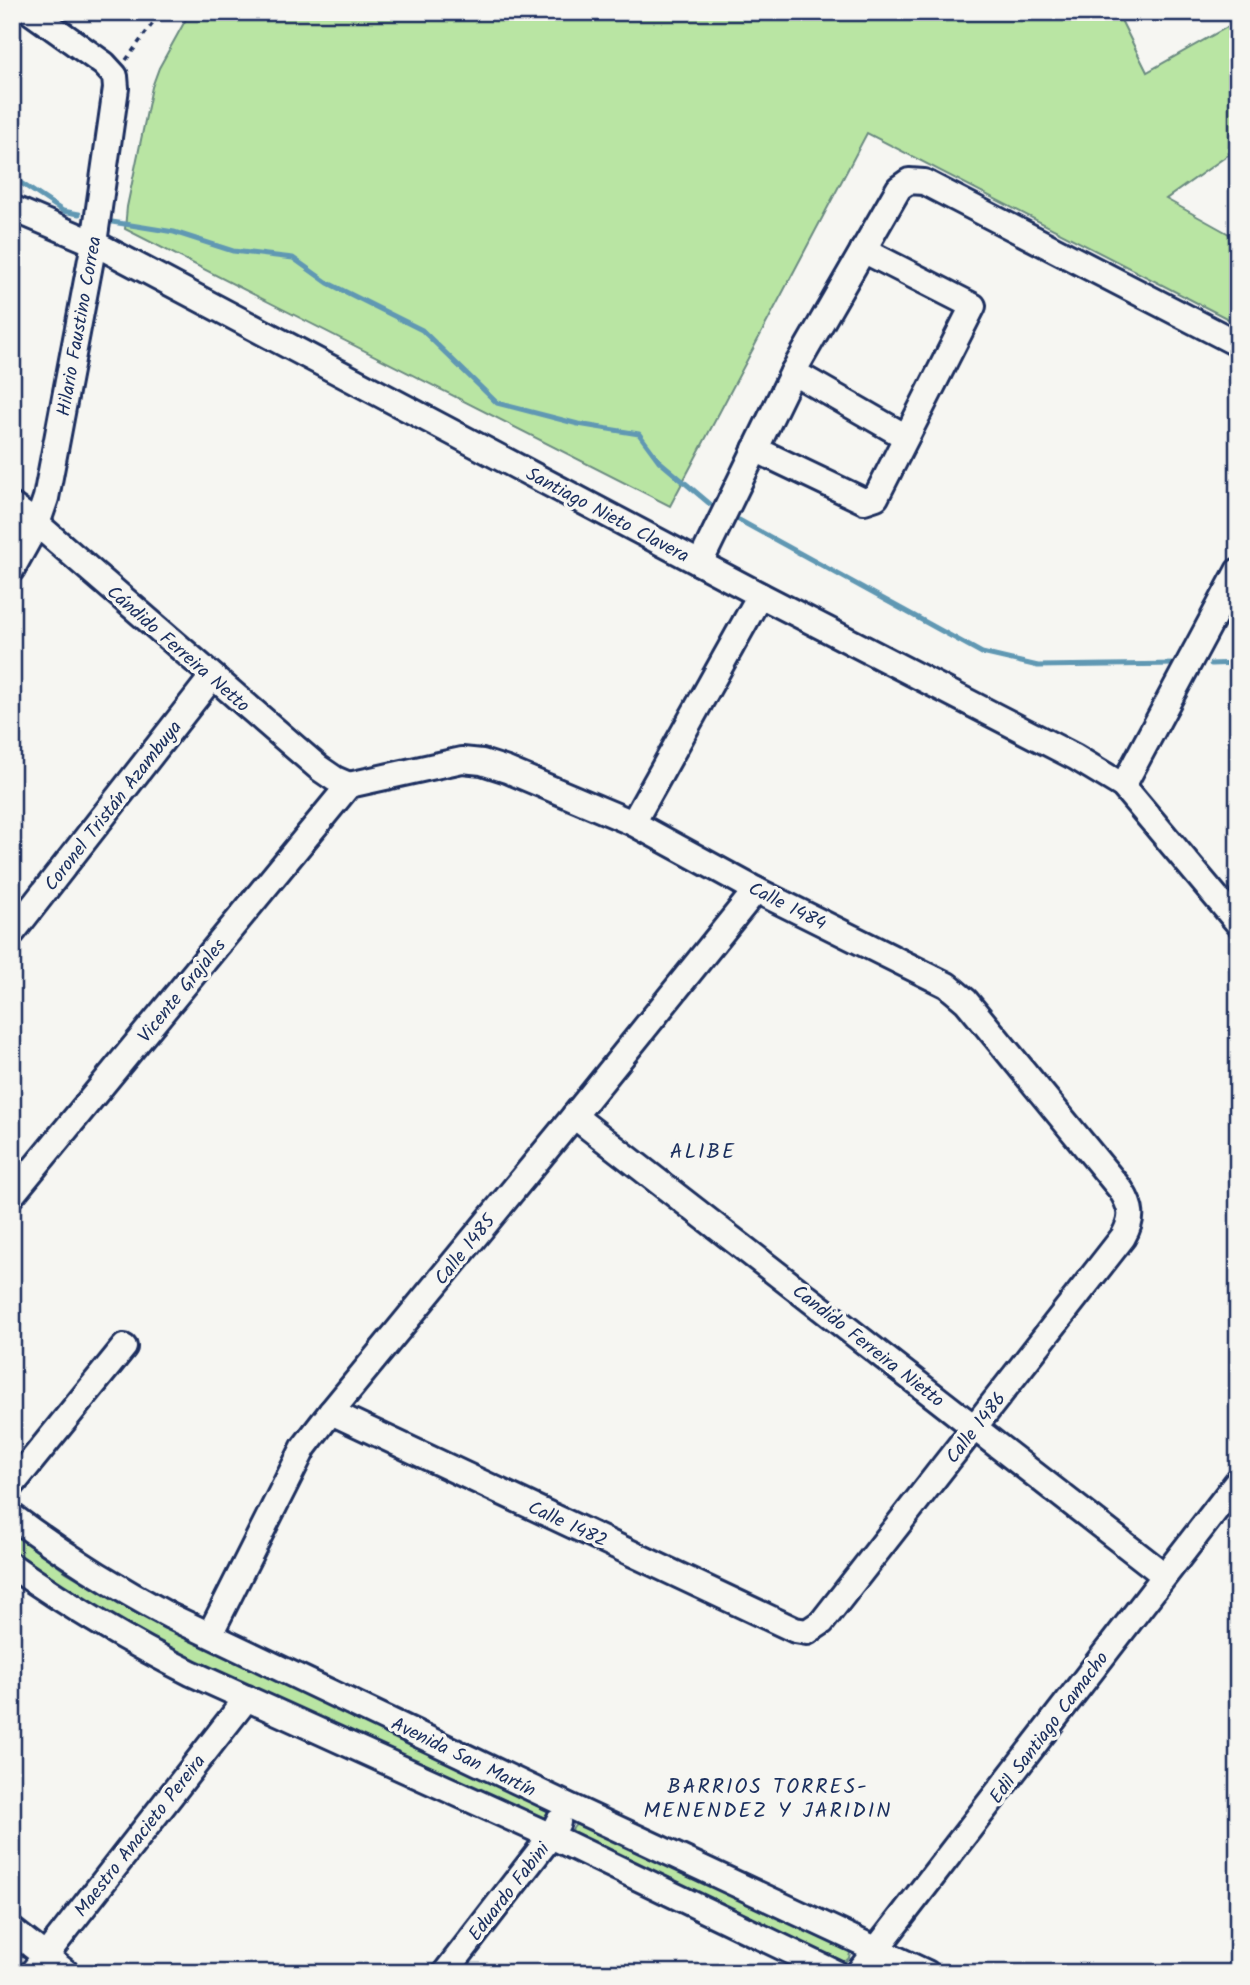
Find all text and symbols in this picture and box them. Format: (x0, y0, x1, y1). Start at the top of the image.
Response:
street label: Hilario Faustino Correa (49, 234, 111, 419)
street label: Santiago Nieto Clavera (520, 460, 694, 572)
street label: Cándido Ferreira Netto (99, 579, 256, 720)
street label: Coronel Tristán Azambuya (37, 714, 190, 898)
street label: Calle 1484 (743, 874, 831, 939)
street label: Vicente Grajales (131, 932, 234, 1050)
district label: ALIBE (670, 1136, 736, 1169)
street label: Calle 1485 (428, 1207, 505, 1292)
street label: Candido Ferreira Nietto (785, 1277, 950, 1416)
street label: Calle 1486 (939, 1386, 1014, 1471)
street label: Calle 1482 (522, 1493, 612, 1556)
street label: Edil Santiago Camacho (982, 1646, 1117, 1811)
street label: Avenida San Martín (386, 1710, 541, 1806)
street label: Maestro Anacieto Pereira (67, 1748, 214, 1924)
district label: BARRIOS TORRES- MENENDEZ Y JARIDIN (644, 1771, 892, 1828)
street label: Eduardo Fabini (461, 1835, 559, 1948)

